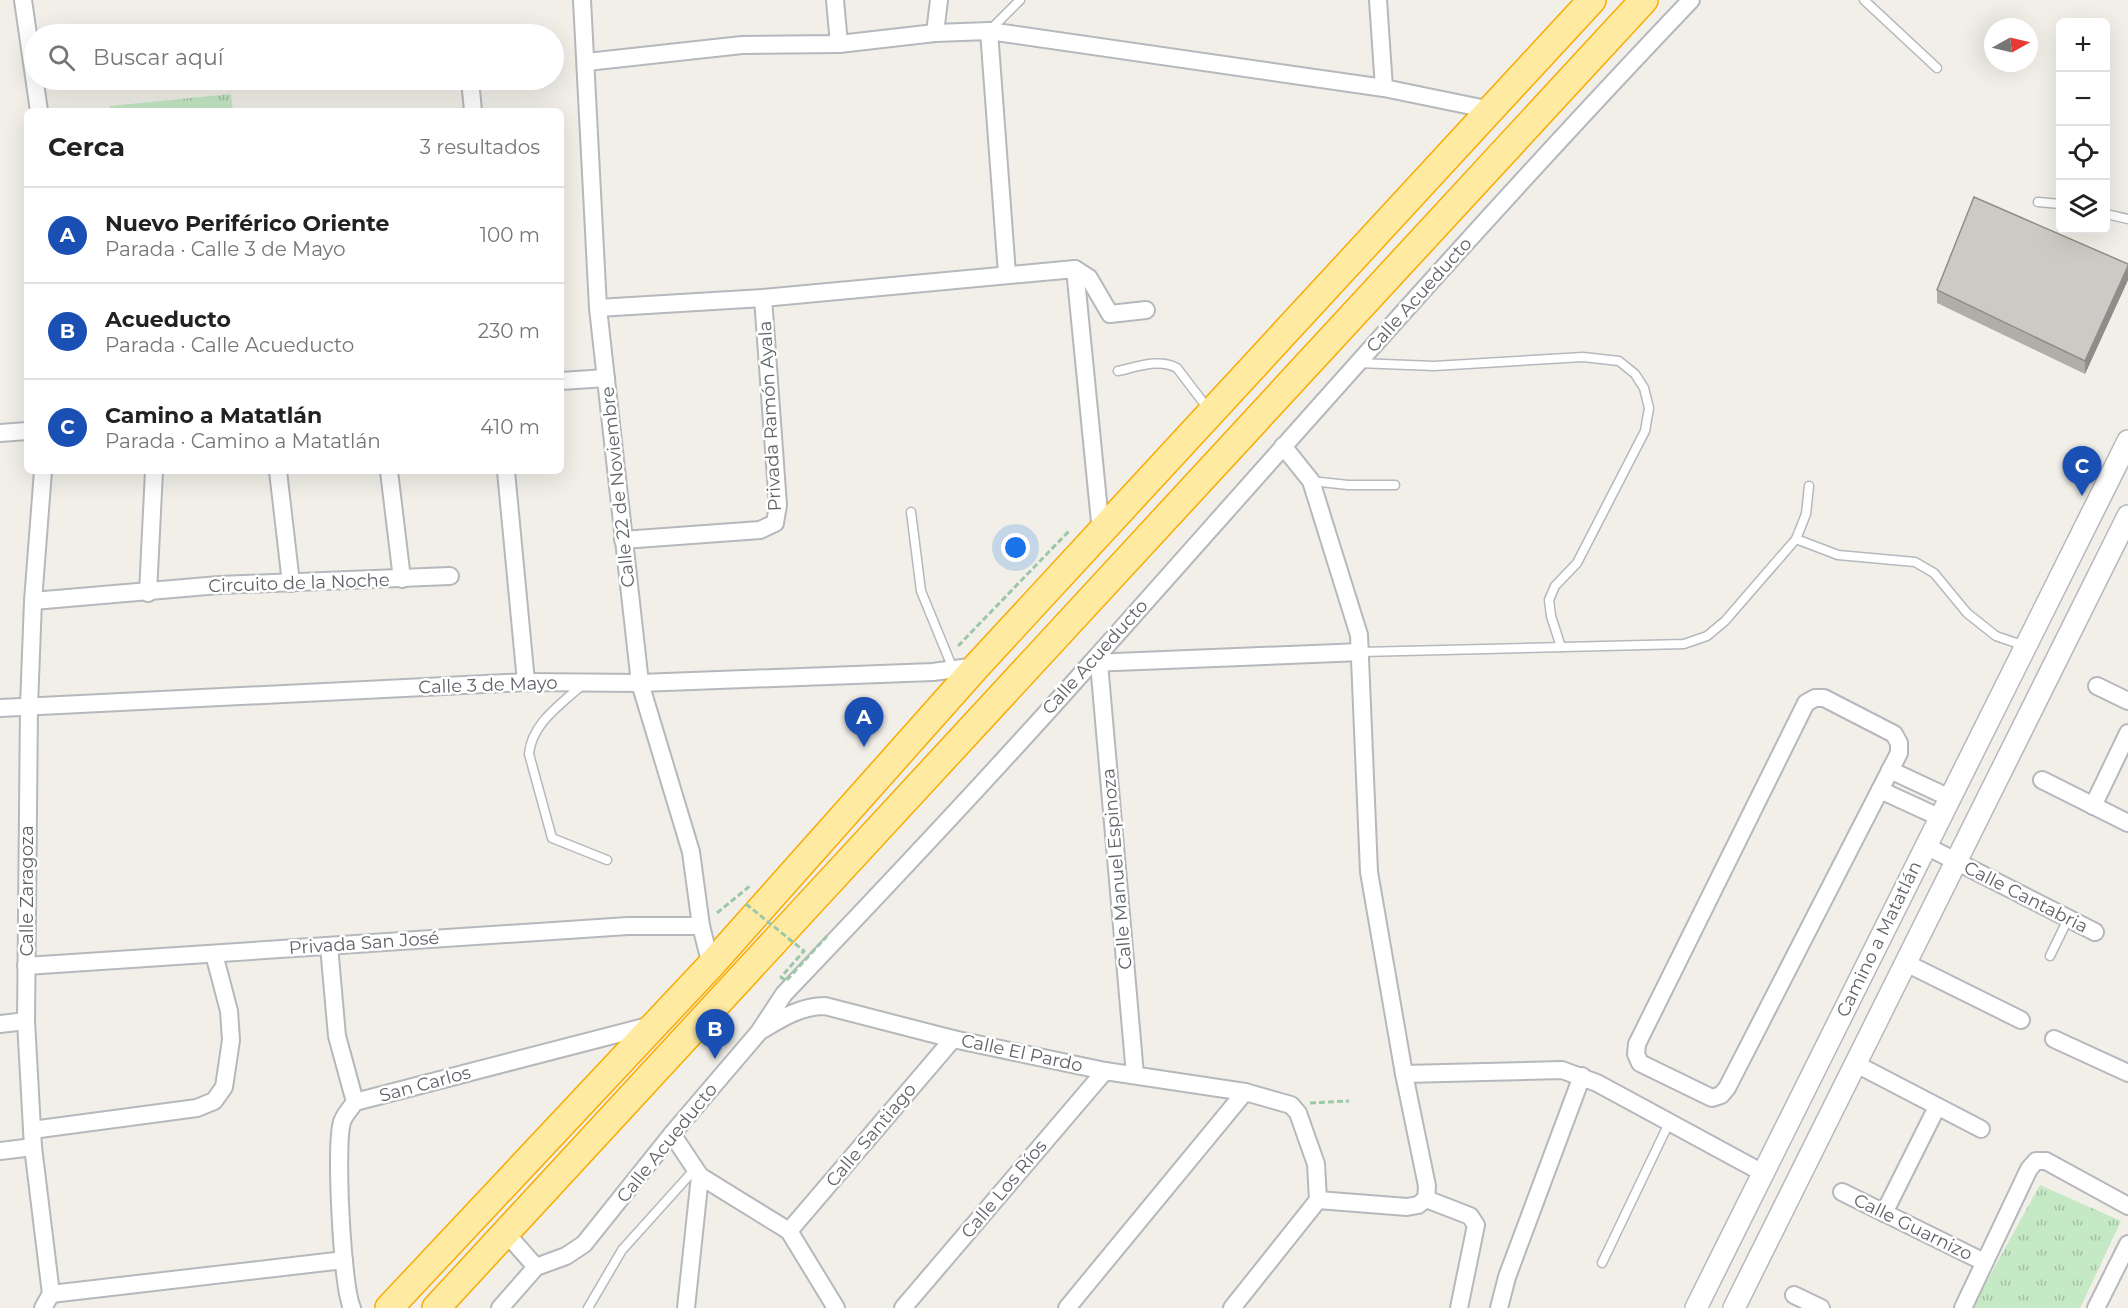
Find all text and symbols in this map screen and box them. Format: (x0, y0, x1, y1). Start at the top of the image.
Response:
north arrow (1984, 18, 2038, 72)
map controls (2056, 18, 2110, 234)
button: + (2056, 18, 2110, 72)
search box (24, 24, 564, 90)
icon: search (45, 41, 78, 74)
text: Buscar aquí (93, 44, 224, 71)
button: − (2056, 72, 2110, 126)
button: locate (2056, 126, 2110, 180)
text: Cerca (48, 131, 125, 163)
text: 3 resultados (420, 135, 540, 159)
button: layers (2056, 180, 2110, 234)
text: Nuevo Periférico Oriente (105, 210, 389, 237)
text: A (60, 223, 75, 247)
text: 100 m (480, 223, 540, 247)
street label: Calle Acueducto (1362, 233, 1476, 357)
text: Parada · Calle 3 de Mayo (105, 237, 346, 261)
text: Acueducto (105, 306, 231, 333)
text: B (60, 319, 75, 343)
text: 230 m (478, 319, 540, 343)
street label: Privada Ramón Ayala (754, 320, 786, 512)
text: Parada · Calle Acueducto (105, 333, 354, 357)
street label: Calle 22 de Noviembre (597, 385, 639, 588)
text: Camino a Matatlán (105, 402, 322, 429)
text: C (60, 415, 75, 439)
text: 410 m (480, 415, 540, 439)
text: Parada · Camino a Matatlán (105, 429, 381, 453)
pin: C (2062, 446, 2102, 496)
your location (1001, 533, 1030, 562)
street label: Circuito de la Noche (208, 569, 390, 597)
street label: Calle Acueducto (1038, 595, 1152, 719)
street label: Calle 3 de Mayo (418, 672, 558, 698)
pin: A (844, 698, 884, 747)
street label: Calle Manuel Espinoza (1097, 767, 1137, 971)
street label: Calle Zaragoza (16, 825, 38, 957)
street label: Calle Cantabria (1960, 856, 2092, 938)
street label: Camino a Matatlán (1832, 857, 1926, 1021)
street label: Privada San José (288, 927, 440, 959)
pin: B (696, 1010, 734, 1059)
street label: Calle El Pardo (959, 1029, 1085, 1077)
street label: San Carlos (377, 1061, 473, 1107)
street label: Calle Acueducto (612, 1079, 722, 1207)
street label: Calle Santiago (821, 1079, 921, 1191)
street label: Calle Los Ríos (956, 1135, 1052, 1243)
street label: Calle Guarnizo (1850, 1189, 1976, 1265)

